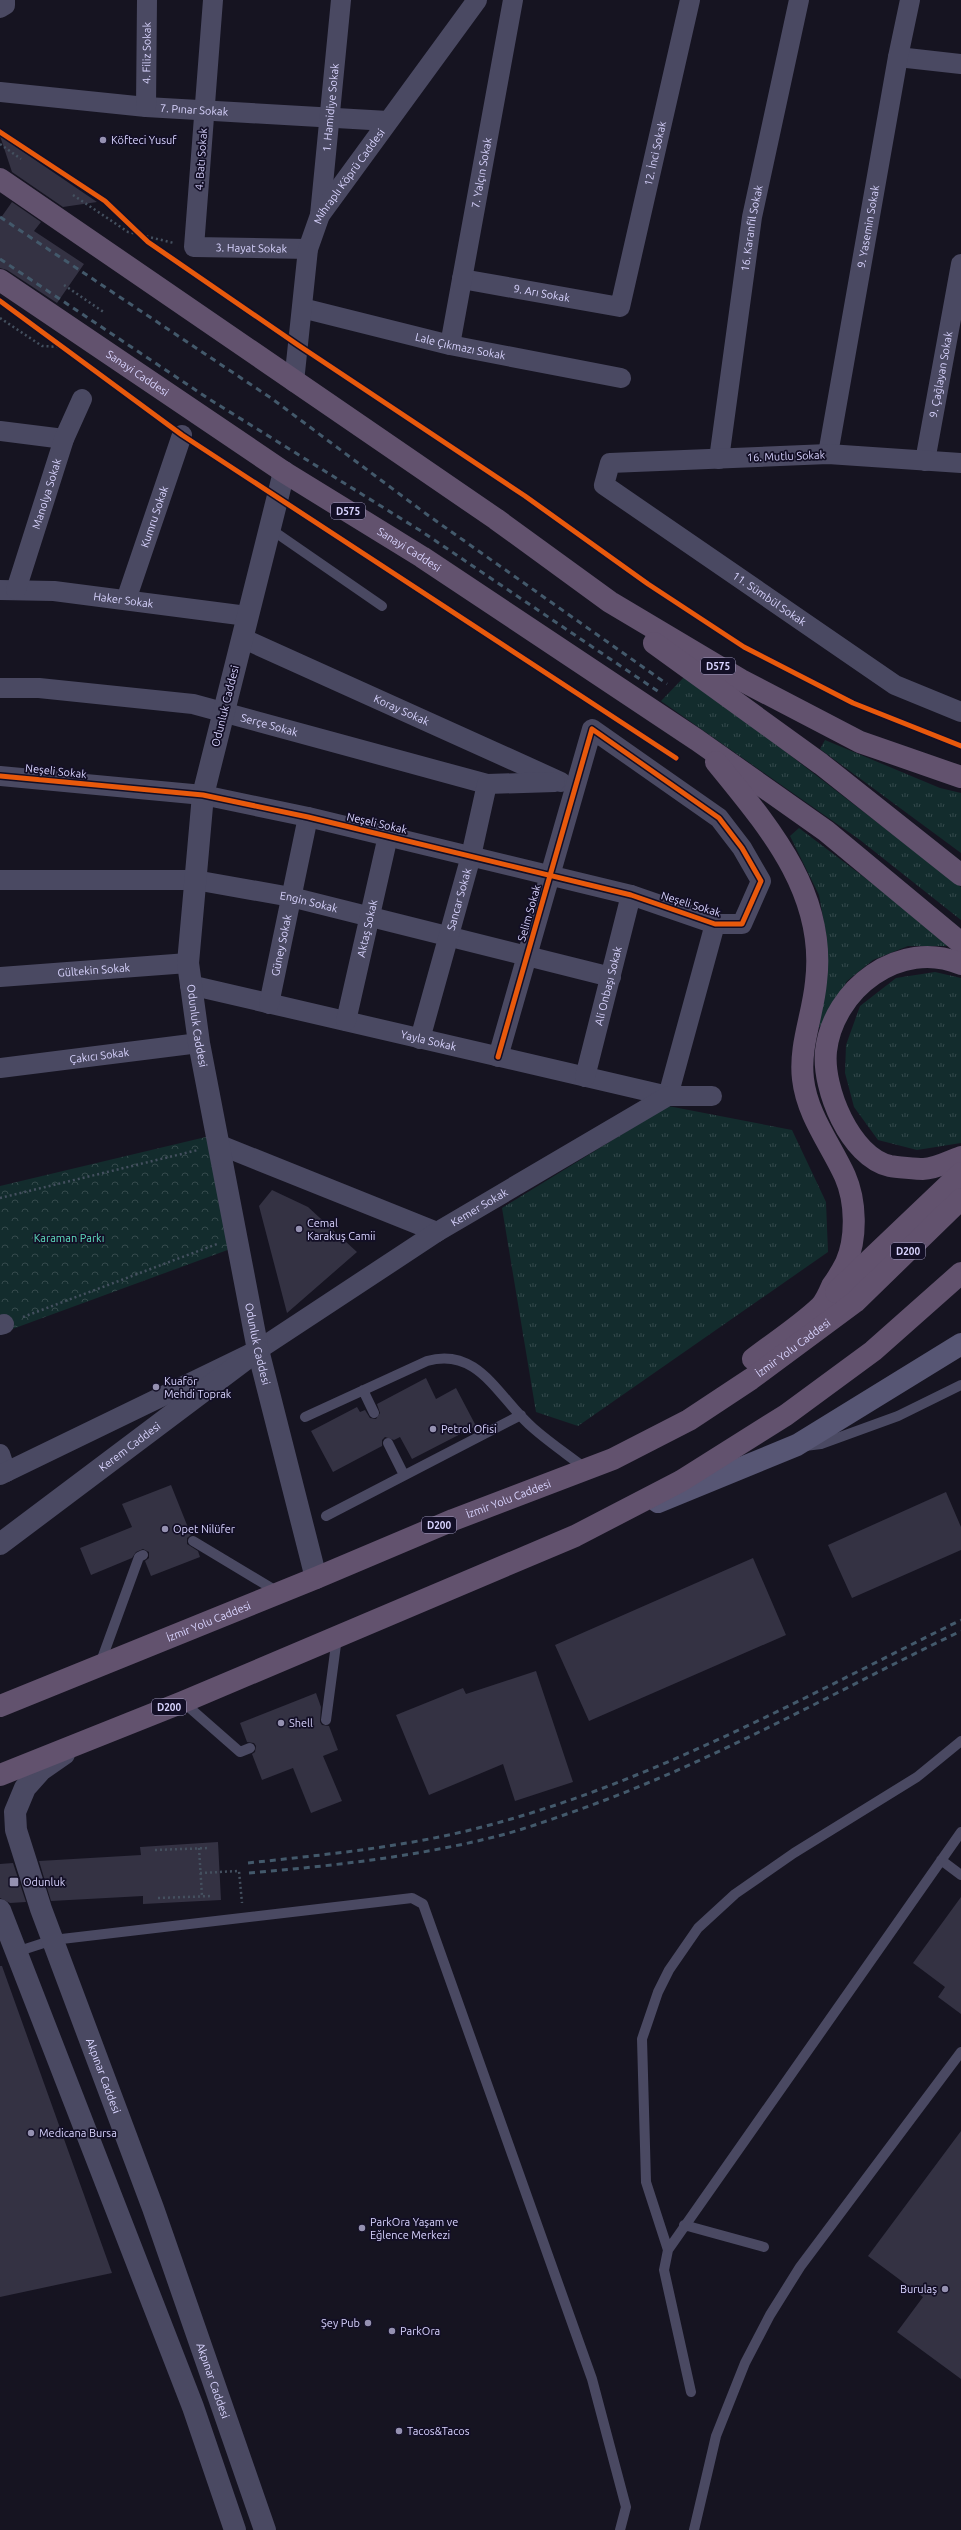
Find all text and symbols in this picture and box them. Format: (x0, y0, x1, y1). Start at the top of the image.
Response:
street label: 4. Filiz Sokak (140, 21, 153, 84)
street label: 1. Hamidiye Sokak (320, 62, 341, 152)
street label: 7. Pınar Sokak (160, 102, 229, 118)
street label: 12. İnci Sokak (642, 119, 668, 187)
street label: Mihraplı Köprü Caddesi (311, 126, 387, 225)
street label: 4. Batı Sokak (193, 127, 209, 191)
place label: Köfteci Yusuf (111, 134, 177, 146)
marker: Köfteci Yusuf (98, 135, 108, 145)
street label: 7. Yalçın Sokak (469, 136, 494, 209)
street label: 16. Karanfil Sokak (739, 184, 765, 272)
street label: 9. Yasemin Sokak (855, 184, 881, 269)
street label: 3. Hayat Sokak (215, 241, 288, 255)
street label: 9. Arı Sokak (513, 282, 571, 304)
street label: 9. Çağlayan Sokak (927, 330, 955, 419)
street label: Lale Çıkmazı Sokak (414, 331, 507, 362)
street label: Sanayi Caddesi (104, 348, 171, 398)
street label: 16. Mutlu Sokak (747, 449, 826, 463)
street label: Manolya Sokak (30, 457, 64, 530)
street label: Kumru Sokak (138, 484, 170, 549)
road number: D575 (331, 503, 365, 519)
street label: Sanayi Caddesi (375, 525, 443, 574)
street label: 11. Sümbül Sokak (730, 569, 809, 628)
street label: Haker Sokak (93, 590, 155, 610)
road number: D575 (701, 658, 735, 674)
street label: Odunluk Caddesi (209, 664, 241, 748)
street label: Koray Sokak (372, 692, 432, 728)
street label: Serçe Sokak (240, 711, 300, 738)
street label: Neşeli Sokak (25, 762, 88, 780)
street label: Neşeli Sokak (346, 810, 409, 836)
street label: Sancar Sokak (445, 866, 473, 932)
street label: Selim Sokak (515, 883, 543, 943)
street label: Engin Sokak (279, 889, 340, 915)
street label: Neşeli Sokak (660, 889, 723, 919)
street label: Aktaş Sokak (355, 898, 380, 958)
street label: Güney Sokak (269, 913, 294, 977)
street label: Ali Onbaşı Sokak (592, 945, 624, 1027)
street label: Gültekin Sokak (57, 961, 131, 979)
street label: Odunluk Caddesi (185, 983, 209, 1068)
street label: Yayla Sokak (400, 1028, 458, 1053)
street label: Çakıcı Sokak (69, 1046, 130, 1065)
street label: Kemer Sokak (449, 1186, 510, 1229)
place label: Cemal Karakuş Camii (307, 1217, 376, 1242)
marker: Cemal Karakuş Camii (294, 1224, 304, 1234)
park label: Karaman Parkı (34, 1232, 104, 1244)
road number: D200 (891, 1243, 925, 1259)
street label: Odunluk Caddesi (243, 1302, 273, 1386)
street label: İzmir Yolu Caddesi (753, 1316, 833, 1379)
place label: Kuaför Mehdi Toprak (164, 1375, 232, 1400)
marker: Kuaför Mehdi Toprak (151, 1382, 161, 1392)
street label: Kerem Caddesi (96, 1420, 163, 1474)
place label: Petrol Ofisi (441, 1423, 497, 1435)
marker: Petrol Ofisi (428, 1424, 438, 1434)
street label: İzmir Yolu Caddesi (464, 1477, 552, 1520)
road number: D200 (422, 1517, 456, 1533)
place label: Opet Nilüfer (173, 1523, 236, 1535)
marker: Opet Nilüfer (160, 1524, 170, 1534)
street label: İzmir Yolu Caddesi (165, 1599, 252, 1644)
road number: D200 (152, 1699, 186, 1715)
place label: Shell (289, 1717, 313, 1729)
marker: Shell (276, 1718, 286, 1728)
marker: Odunluk (8, 1876, 20, 1888)
place label: Odunluk (23, 1876, 66, 1888)
street label: Akpınar Caddesi (84, 2036, 123, 2115)
place label: Medicana Bursa (39, 2127, 117, 2139)
marker: Medicana Bursa (26, 2128, 36, 2138)
place label: ParkOra Yaşam ve Eğlence Merkezi (370, 2216, 458, 2241)
marker: ParkOra Yaşam ve Eğlence Merkezi (357, 2223, 367, 2233)
place label: Burulaş (900, 2283, 937, 2295)
marker: Burulaş (940, 2284, 950, 2294)
place label: Şey Pub (321, 2317, 360, 2329)
marker: Şey Pub (363, 2318, 373, 2328)
place label: ParkOra (400, 2325, 440, 2337)
marker: ParkOra (387, 2326, 397, 2336)
street label: Akpınar Caddesi (194, 2341, 232, 2420)
place label: Tacos&Tacos (407, 2425, 470, 2437)
marker: Tacos&Tacos (394, 2426, 404, 2436)

